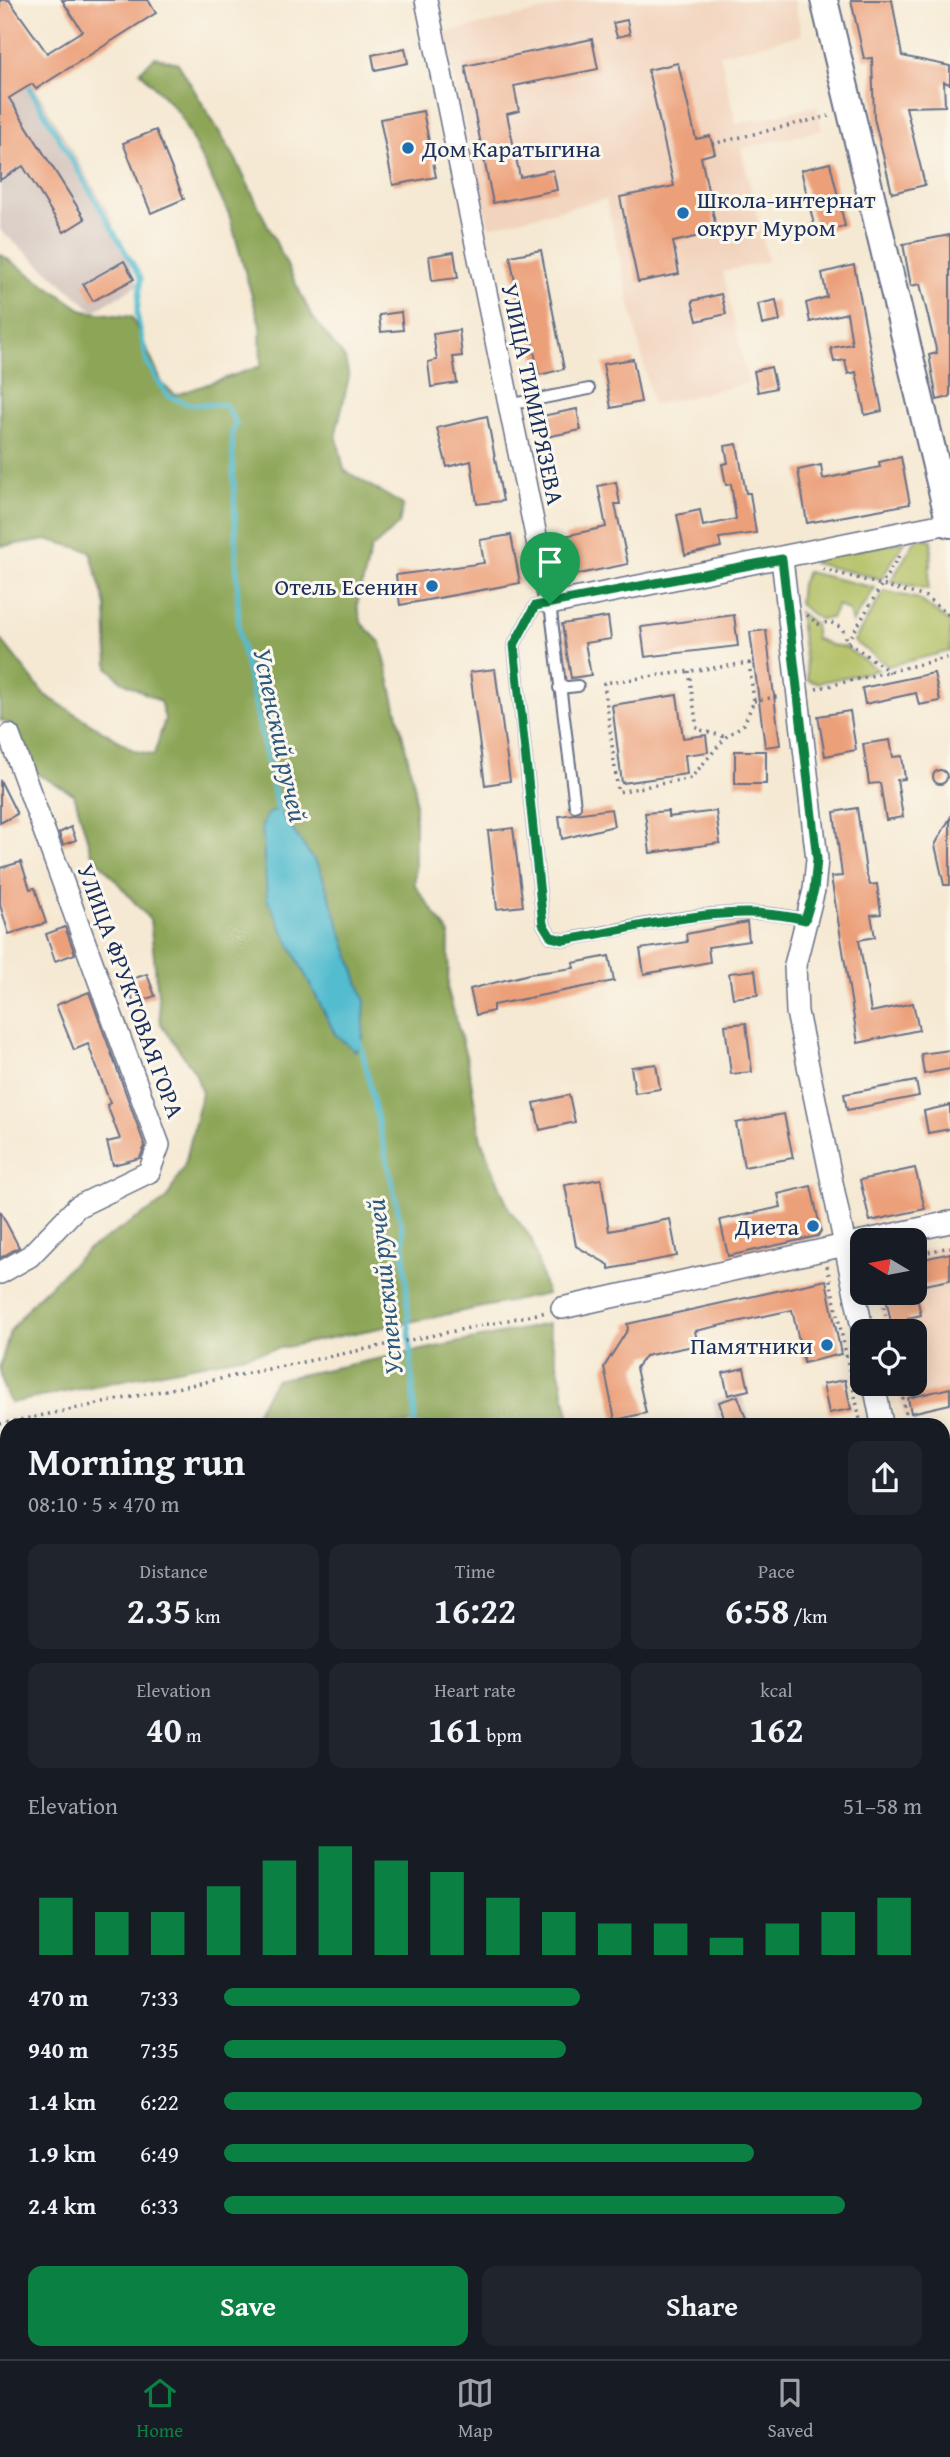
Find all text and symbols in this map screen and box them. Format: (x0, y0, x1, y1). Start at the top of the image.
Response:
place label: Дом Каратыгина (421, 131, 601, 166)
marker: Дом Каратыгина (400, 140, 416, 156)
place label: Школа-интернат округ Муром (697, 182, 876, 245)
marker: Школа-интернат округ Муром (675, 205, 691, 221)
street label: УЛИЦА ТИМИРЯЗЕВА (492, 280, 574, 508)
pin (520, 532, 580, 604)
icon: arrive (531, 543, 569, 581)
place label: Отель Есенин (275, 569, 418, 604)
marker: Отель Есенин (424, 578, 440, 594)
water label: Успенский ручей (243, 644, 319, 826)
street label: УЛИЦА ФРУКТОВАЯ ГОРА (69, 859, 193, 1124)
water label: Успенский ручей (355, 1197, 413, 1377)
place label: Диета (734, 1209, 800, 1244)
marker: Диета (805, 1218, 821, 1234)
north arrow (850, 1228, 928, 1306)
map controls (850, 1228, 927, 1396)
button: locate (850, 1319, 927, 1396)
place label: Памятники (690, 1328, 813, 1363)
marker: Памятники (819, 1337, 835, 1353)
text: Morning run (28, 1433, 245, 1489)
button: share (848, 1441, 922, 1515)
text: 08:10 · 5 × 470 m (28, 1487, 180, 1520)
text: Distance (140, 1557, 208, 1585)
text: Time (455, 1557, 495, 1585)
text: Pace (758, 1557, 795, 1585)
text: 2.35 (127, 1585, 191, 1636)
text: 16:22 (434, 1585, 516, 1636)
text: 6:58 (725, 1585, 789, 1636)
text: km (191, 1602, 220, 1630)
text: /km (789, 1602, 828, 1630)
text: Elevation (136, 1676, 211, 1704)
text: Heart rate (434, 1676, 516, 1704)
text: kcal (760, 1676, 793, 1704)
text: 40 (146, 1704, 182, 1755)
text: 161 (428, 1704, 482, 1755)
text: 162 (749, 1704, 804, 1755)
text: m (182, 1721, 202, 1749)
text: bpm (482, 1721, 522, 1749)
text: Elevation (28, 1789, 118, 1822)
text: 51–58 m (843, 1789, 922, 1822)
text: 470 m (28, 1981, 89, 2014)
text: 7:33 (140, 1981, 179, 2014)
text: 940 m (28, 2033, 89, 2066)
text: 7:35 (140, 2033, 179, 2066)
text: 1.4 km (28, 2085, 96, 2118)
text: 6:22 (140, 2085, 179, 2118)
text: 1.9 km (28, 2137, 96, 2170)
text: 6:49 (140, 2137, 179, 2170)
text: 2.4 km (28, 2189, 96, 2222)
text: 6:33 (140, 2189, 179, 2222)
button: Save (28, 2266, 468, 2346)
button: Share (482, 2266, 922, 2346)
tab: Home (137, 2374, 183, 2444)
tab: Map (456, 2374, 494, 2444)
tab: Saved (767, 2374, 813, 2444)

